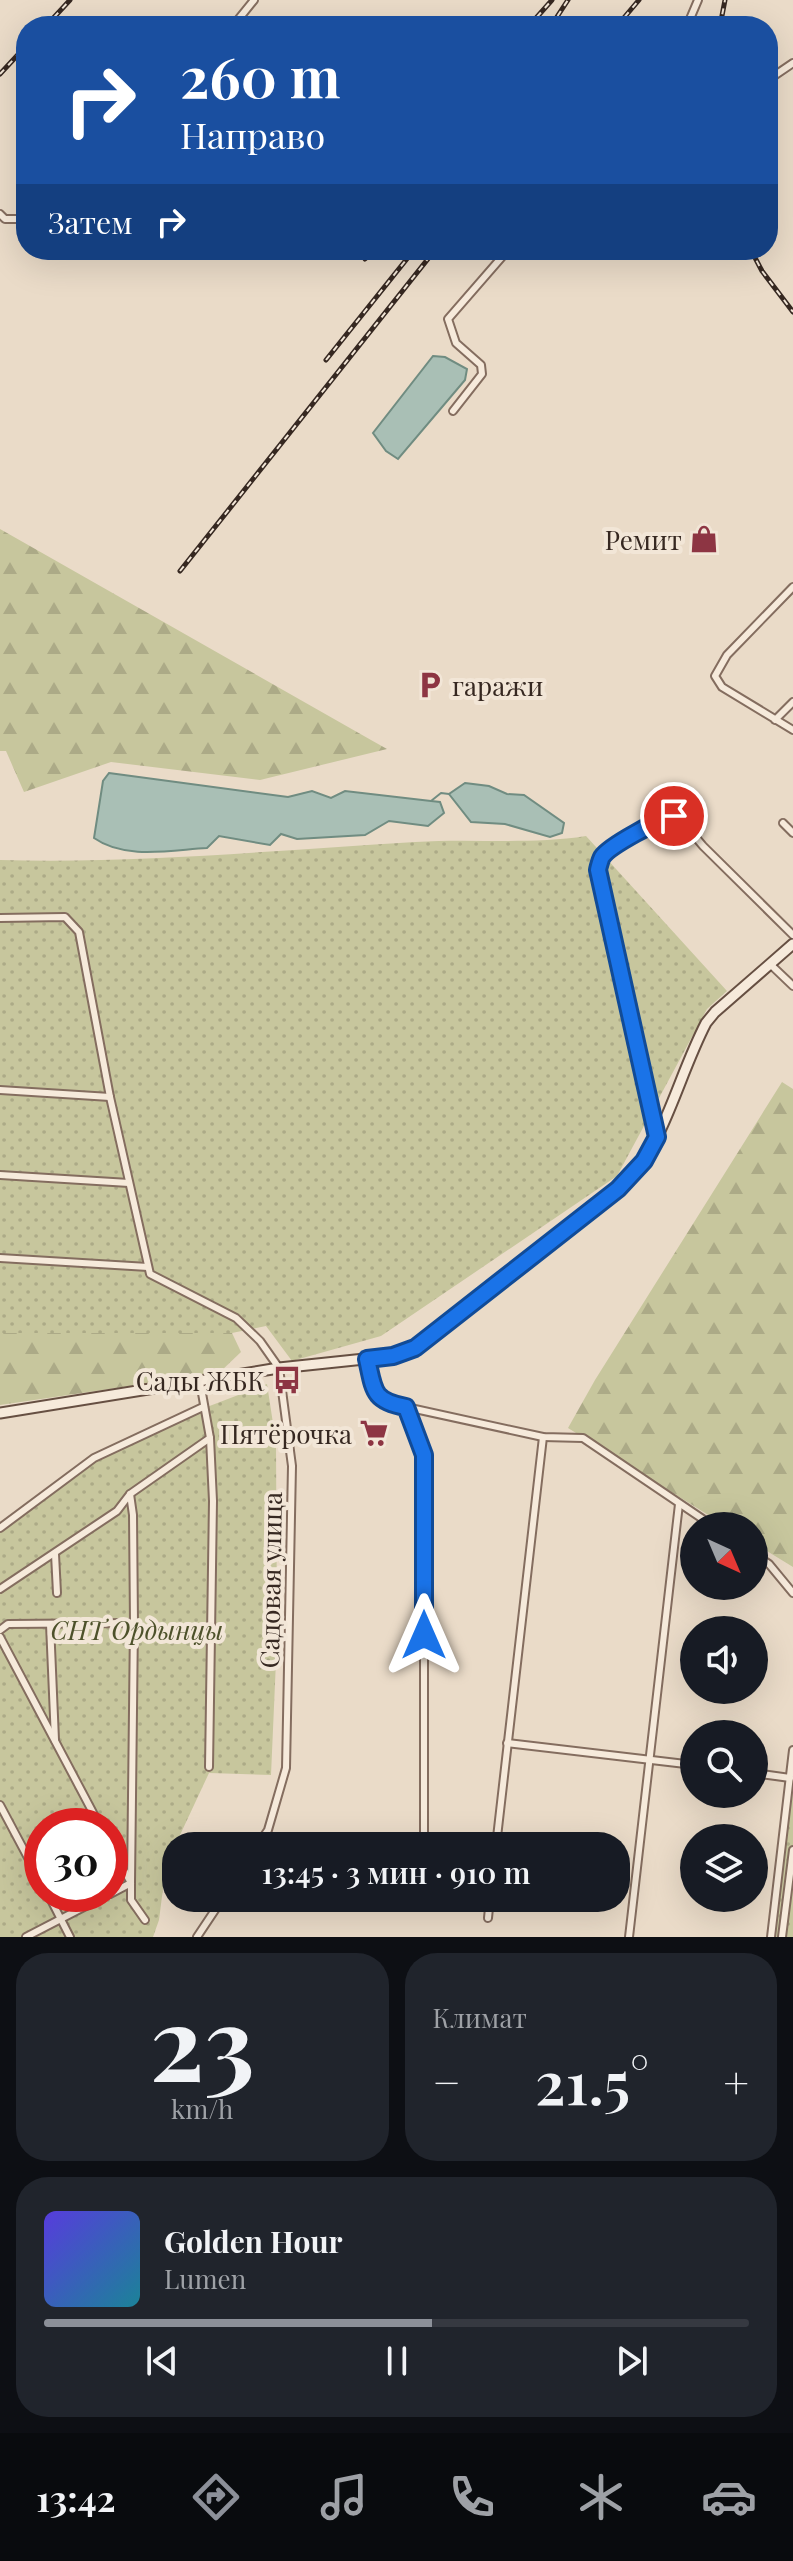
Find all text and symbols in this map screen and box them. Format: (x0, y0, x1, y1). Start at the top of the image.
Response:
text: 260 m (180, 38, 341, 113)
icon: right (48, 48, 152, 152)
text: Направо (180, 110, 325, 158)
icon: right (149, 200, 193, 244)
text: Затем (48, 202, 133, 242)
place label: Ремит (605, 522, 682, 557)
shop icon: Ремит (689, 524, 719, 554)
place label: гаражи (452, 668, 543, 703)
parking icon: гаражи (415, 670, 445, 700)
pin (640, 782, 708, 850)
icon: arrive (652, 794, 696, 838)
place label: Сады ЖБК (136, 1363, 265, 1398)
bus stop icon: Сады ЖБК (272, 1365, 302, 1395)
place label: Пятёрочка (220, 1416, 352, 1451)
supermarket icon: Пятёрочка (359, 1418, 389, 1448)
street label: Садовая улица (251, 1491, 289, 1669)
north arrow (680, 1512, 768, 1600)
map controls (680, 1512, 768, 1912)
position arrow (382, 1593, 466, 1677)
park label: СНТ Ордынцы (51, 1612, 223, 1647)
button: sound (680, 1616, 768, 1704)
button: search (680, 1720, 768, 1808)
speed limit sign: 30 (24, 1808, 128, 1912)
button: layers (680, 1824, 768, 1912)
text: 13:45 · 3 мин · 910 m (261, 1852, 531, 1892)
text: 23 (150, 1969, 255, 2108)
text: Климат (433, 2000, 527, 2035)
text: 21.5° (535, 2040, 649, 2120)
text: − (433, 2051, 461, 2110)
text: + (723, 2051, 749, 2110)
text: km/h (171, 2091, 233, 2126)
text: Golden Hour (164, 2221, 343, 2261)
text: Lumen (164, 2261, 246, 2296)
icon: previous (140, 2339, 184, 2383)
icon: pause (375, 2339, 419, 2383)
icon: next (610, 2339, 654, 2383)
icon: directions (188, 2469, 244, 2525)
icon: music (316, 2469, 372, 2525)
icon: phone (444, 2469, 500, 2525)
icon: climate (573, 2469, 629, 2525)
icon: car (701, 2469, 757, 2525)
text: 13:42 (36, 2473, 116, 2521)

